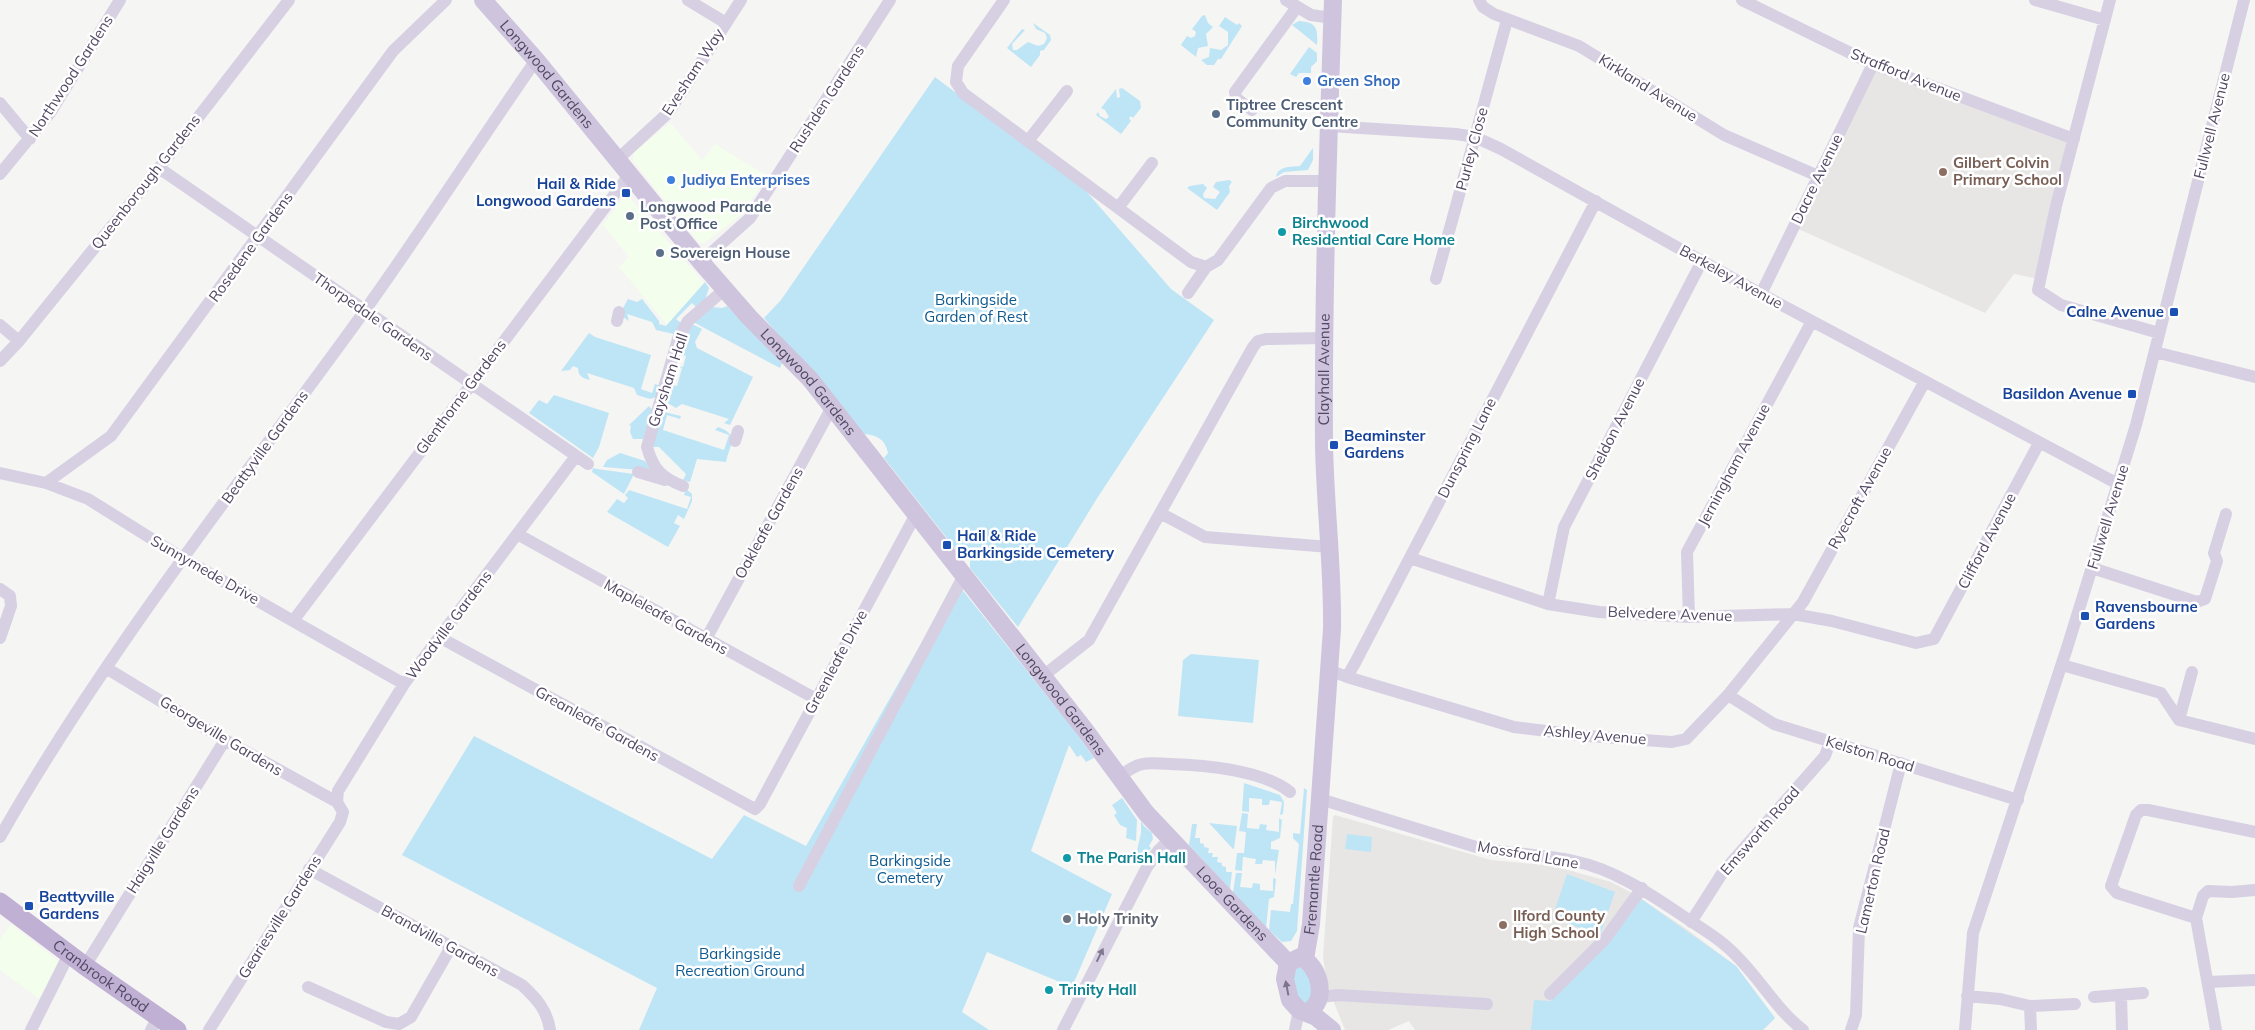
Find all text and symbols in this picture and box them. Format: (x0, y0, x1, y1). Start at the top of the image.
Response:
street label: Northwood Gardens (24, 11, 117, 140)
street label: Longwood Gardens (496, 16, 598, 132)
street label: Evesham Way (657, 25, 728, 119)
street label: Rushden Gardens (785, 42, 868, 156)
street label: Strafford Avenue (1848, 44, 1964, 105)
street label: Kirkland Avenue (1595, 50, 1701, 126)
place label: Green Shop (1317, 71, 1400, 90)
street label: Fullwell Avenue (2189, 71, 2234, 181)
marker: Green Shop (1301, 75, 1313, 87)
place label: Tiptree Crescent Community Centre (1226, 95, 1358, 131)
street label: Purley Close (1451, 105, 1492, 193)
marker: Tiptree Crescent Community Centre (1210, 108, 1222, 120)
street label: Queenborough Gardens (87, 110, 204, 253)
street label: Dacre Avenue (1787, 131, 1846, 227)
place label: Gilbert Colvin Primary School (1953, 153, 2062, 189)
marker: Gilbert Colvin Primary School (1937, 166, 1949, 178)
place label: Judiya Enterprises (681, 170, 810, 189)
place label: Hail & Ride Longwood Gardens (476, 174, 616, 210)
marker: Judiya Enterprises (665, 174, 677, 186)
marker: Hail & Ride Longwood Gardens (620, 187, 632, 199)
street label: Rosedene Gardens (204, 188, 297, 305)
place label: Longwood Parade Post Office (640, 197, 771, 233)
marker: Longwood Parade Post Office (624, 210, 636, 222)
place label: Birchwood Residential Care Home (1292, 213, 1455, 249)
marker: Birchwood Residential Care Home (1276, 226, 1288, 238)
street label: Berkeley Avenue (1676, 240, 1786, 313)
place label: Sovereign House (670, 243, 790, 262)
marker: Sovereign House (654, 247, 666, 259)
street label: Thorpedale Gardens (310, 268, 437, 365)
park label: Barkingside Garden of Rest (924, 290, 1028, 326)
place label: Calne Avenue (2066, 302, 2164, 321)
marker: Calne Avenue (2168, 306, 2180, 318)
street label: Clayhall Avenue (1314, 313, 1334, 425)
street label: Longwood Gardens (757, 324, 861, 439)
street label: Gaysham Hall (643, 330, 692, 429)
street label: Glenthorne Gardens (411, 335, 510, 458)
street label: Sheldon Avenue (1581, 374, 1649, 483)
place label: Basildon Avenue (2002, 384, 2122, 403)
street label: Beattyville Gardens (217, 386, 312, 507)
marker: Basildon Avenue (2126, 388, 2138, 400)
street label: Dunspring Lane (1433, 394, 1500, 501)
street label: Jerningham Avenue (1693, 400, 1774, 529)
place label: Beaminster Gardens (1344, 426, 1426, 462)
marker: Beaminster Gardens (1328, 439, 1340, 451)
street label: Ryecroft Avenue (1824, 443, 1895, 552)
street label: Fullwell Avenue (2083, 462, 2132, 571)
street label: Oakleafe Gardens (730, 464, 807, 582)
street label: Clifford Avenue (1953, 489, 2020, 592)
place label: Hail & Ride Barkingside Cemetery (957, 526, 1115, 562)
street label: Sunnymede Drive (148, 531, 263, 608)
marker: Hail & Ride Barkingside Cemetery (941, 539, 953, 551)
street label: Woodville Gardens (401, 567, 496, 683)
street label: Mapleleafe Gardens (601, 575, 732, 659)
place label: Ravensbourne Gardens (2095, 597, 2198, 633)
street label: Belvedere Avenue (1607, 602, 1733, 625)
street label: Greenleafe Drive (800, 606, 871, 717)
marker: Ravensbourne Gardens (2079, 610, 2091, 622)
street label: Longwood Gardens (1012, 640, 1110, 759)
street label: Greanleafe Gardens (532, 682, 662, 765)
street label: Georgeville Gardens (157, 691, 286, 780)
street label: Ashley Avenue (1543, 721, 1647, 748)
street label: Kelston Road (1824, 731, 1917, 776)
street label: Emsworth Road (1716, 782, 1803, 879)
street label: Haigville Gardens (122, 783, 203, 897)
street label: Fremantle Road (1299, 824, 1327, 936)
street label: Lamerton Road (1851, 826, 1894, 935)
street label: Mossford Lane (1476, 836, 1580, 873)
place label: The Parish Hall (1077, 848, 1186, 867)
street label: Geariesville Gardens (234, 851, 325, 982)
park label: Barkingside Cemetery (869, 851, 951, 887)
marker: The Parish Hall (1061, 852, 1073, 864)
street label: Looe Gardens (1193, 862, 1272, 945)
place label: Beattyville Gardens (39, 887, 115, 923)
marker: Beattyville Gardens (23, 900, 35, 912)
street label: Brandville Gardens (378, 900, 502, 981)
place label: Ilford County High School (1513, 906, 1606, 942)
place label: Holy Trinity (1077, 909, 1159, 928)
marker: Holy Trinity (1061, 913, 1073, 925)
marker: Ilford County High School (1497, 919, 1509, 931)
street label: Cranbrook Road (49, 935, 153, 1016)
park label: Barkingside Recreation Ground (675, 944, 805, 980)
one-way arrow (1096, 948, 1104, 962)
place label: Trinity Hall (1059, 980, 1137, 999)
one-way arrow (1283, 980, 1291, 996)
marker: Trinity Hall (1043, 984, 1055, 996)

